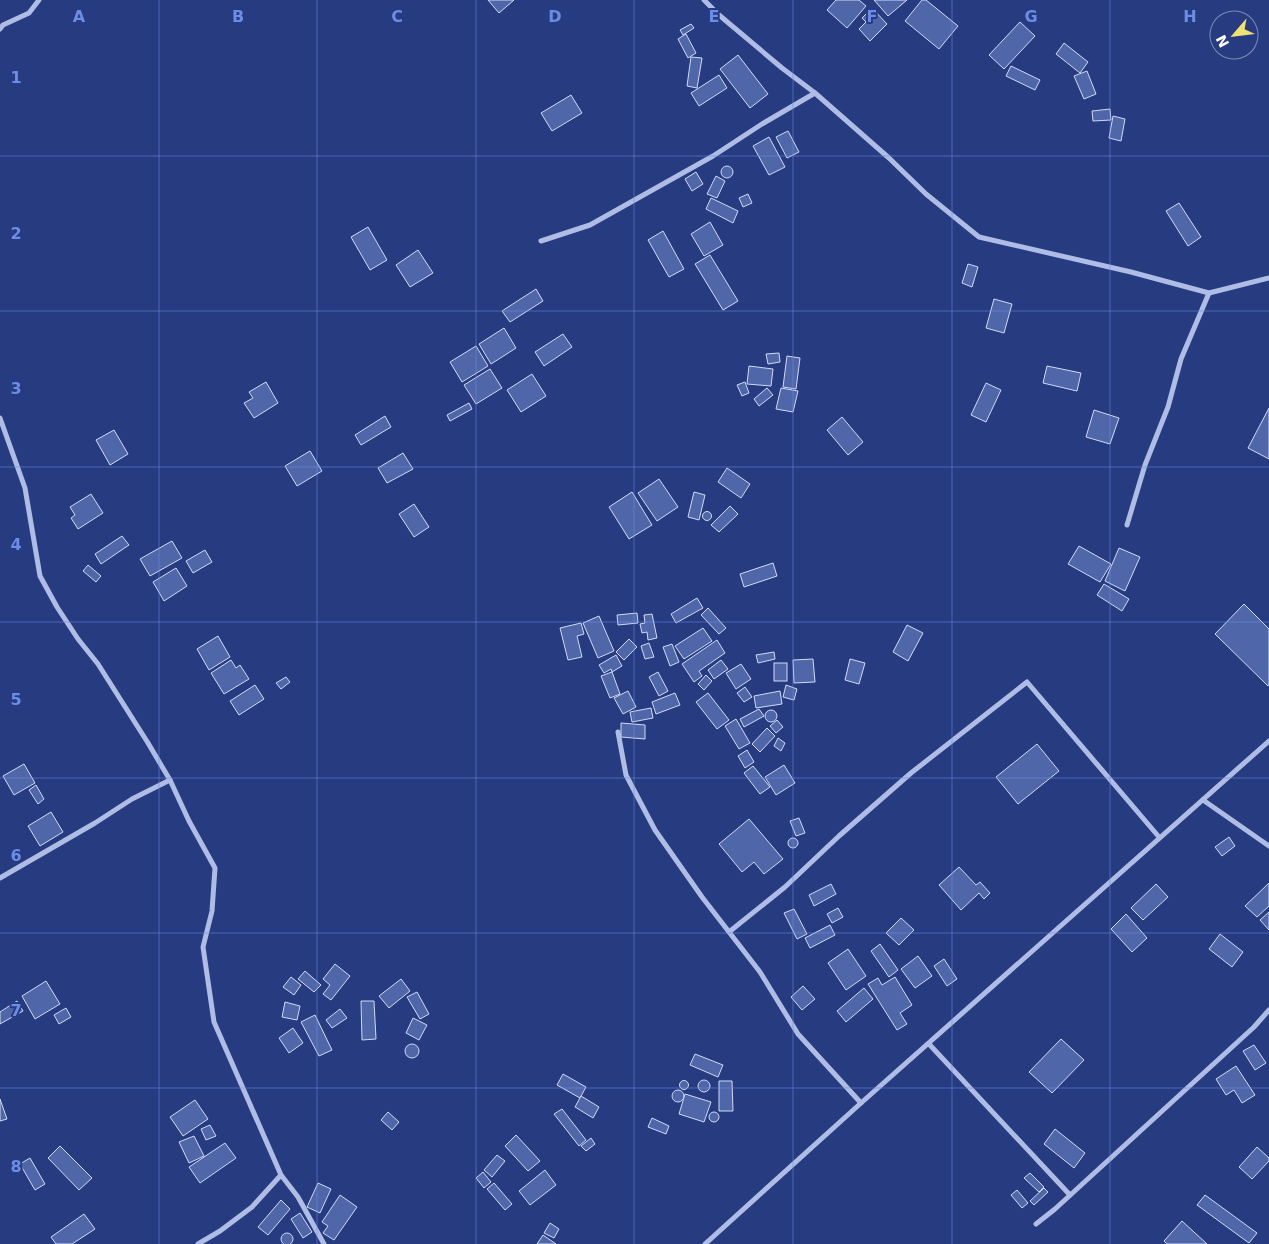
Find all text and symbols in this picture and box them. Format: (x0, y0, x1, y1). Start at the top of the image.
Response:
text: A (73, 7, 86, 26)
text: B (232, 7, 244, 26)
text: C (391, 7, 403, 26)
text: D (548, 7, 562, 26)
text: E (709, 7, 719, 26)
text: F (867, 7, 877, 26)
text: G (1024, 7, 1038, 26)
text: H (1183, 7, 1197, 26)
north arrow (1209, 10, 1259, 60)
text: N (1213, 32, 1232, 50)
text: 1 (10, 68, 22, 87)
text: 2 (10, 224, 22, 243)
text: 3 (10, 379, 22, 398)
text: 4 (10, 535, 22, 554)
text: 5 (10, 690, 22, 709)
text: 6 (10, 846, 22, 865)
text: 7 (10, 1001, 22, 1020)
text: 8 (10, 1157, 22, 1176)

